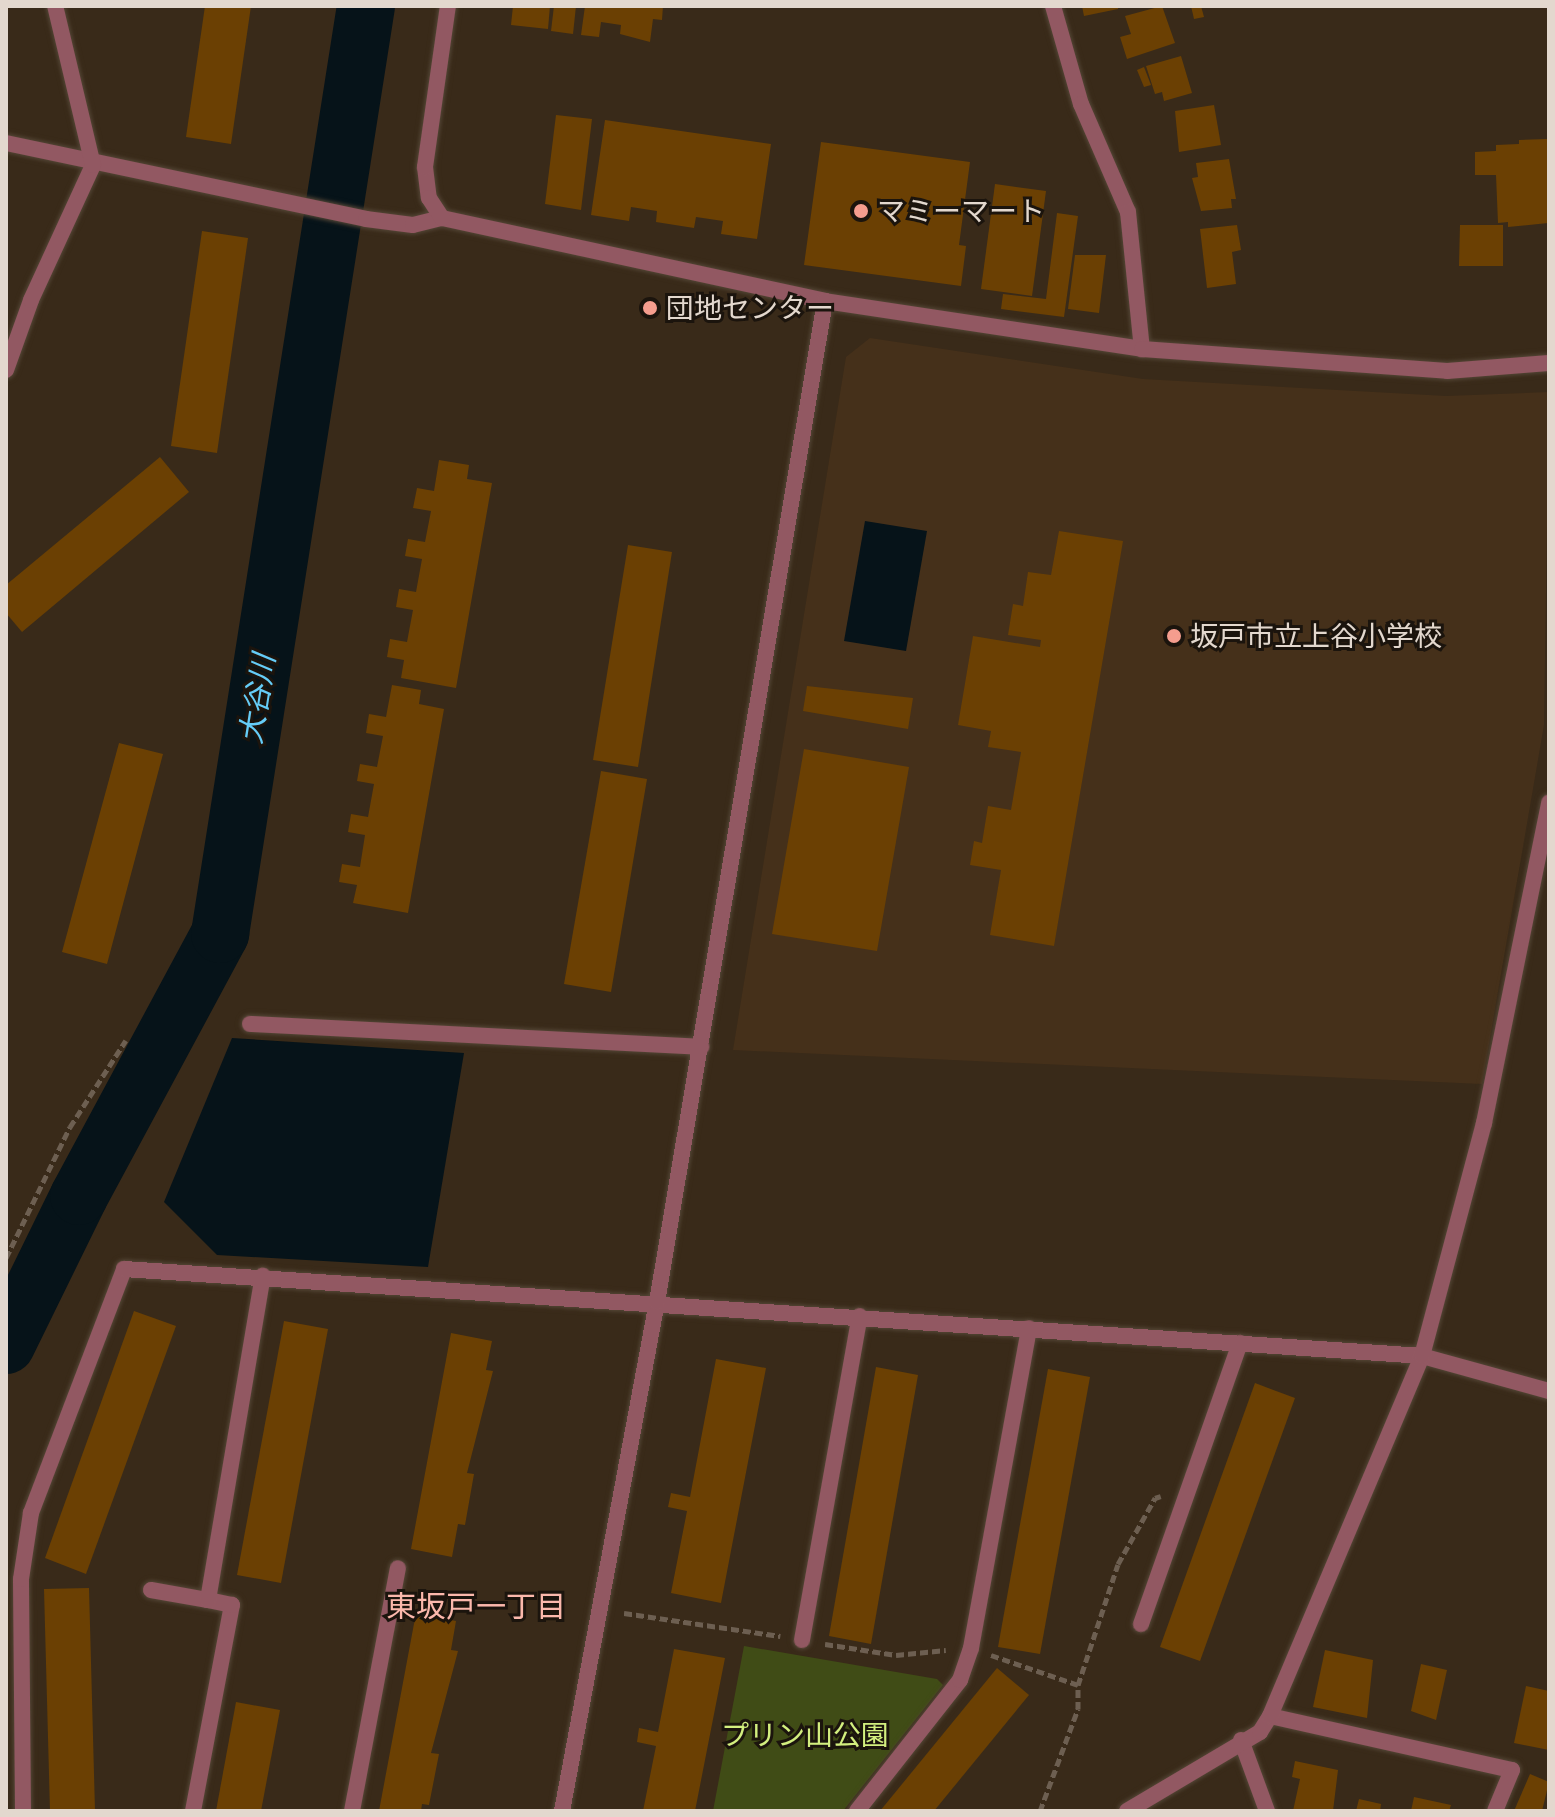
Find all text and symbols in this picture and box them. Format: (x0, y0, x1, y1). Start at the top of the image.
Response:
place label: マミーマート (877, 194, 1045, 228)
marker: マミーマート (852, 202, 870, 220)
place label: 団地センター (666, 291, 834, 325)
marker: 団地センター (641, 299, 659, 317)
place label: 坂戸市立上谷小学校 (1190, 619, 1442, 653)
marker: 坂戸市立上谷小学校 (1165, 627, 1183, 645)
water label: 大谷川 (232, 652, 282, 746)
district label: 東坂戸一丁目 (386, 1588, 566, 1624)
park label: プリン山公園 (721, 1718, 889, 1752)

